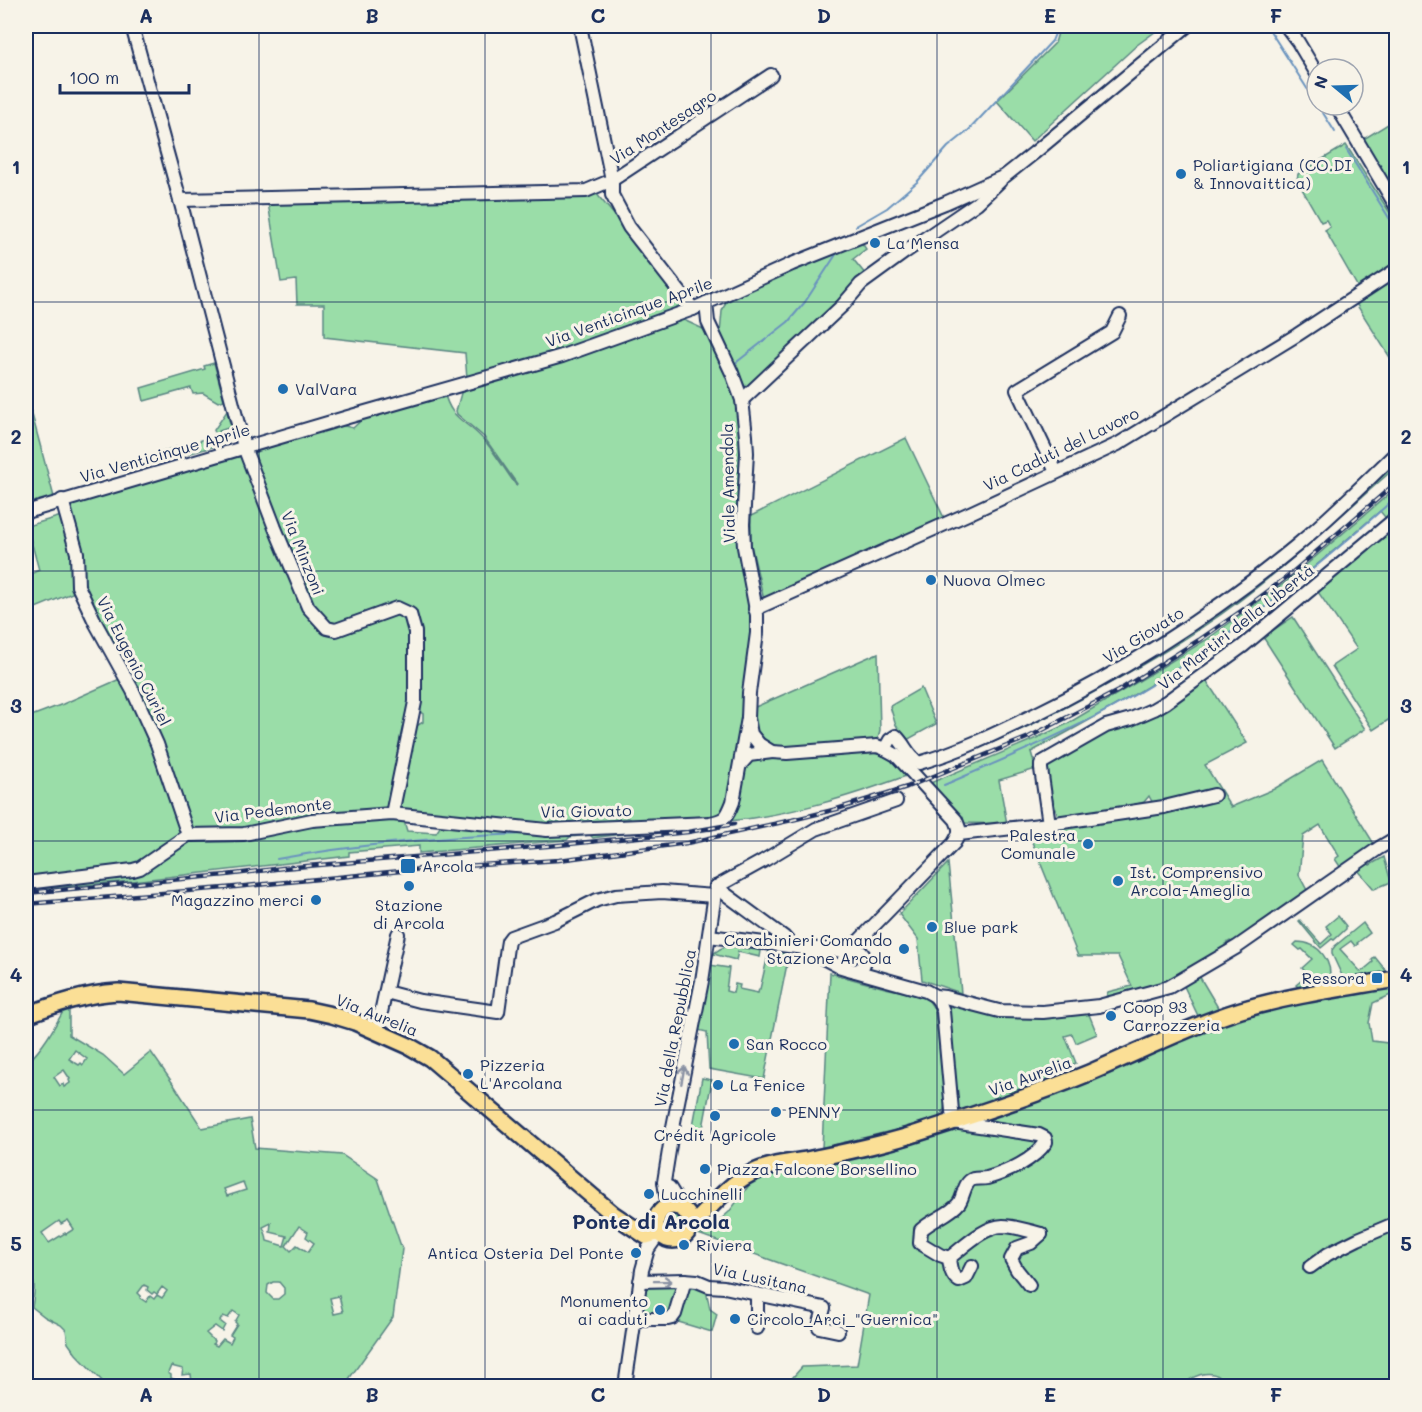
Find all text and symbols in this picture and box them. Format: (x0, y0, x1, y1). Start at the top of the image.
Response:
text: A (139, 2, 153, 28)
text: B (365, 2, 379, 28)
text: C (591, 2, 606, 28)
text: D (817, 2, 831, 28)
text: E (1044, 2, 1056, 28)
text: F (1270, 2, 1283, 28)
scale bar (60, 57, 189, 95)
north arrow (1305, 57, 1365, 117)
text: 100 m (69, 65, 119, 89)
text: N (1308, 73, 1332, 91)
street label: Via Montesagro (605, 84, 720, 169)
text: 1 (12, 153, 20, 179)
text: 1 (1402, 153, 1410, 179)
place label: Poliartigiana (CO.DI & Innovaittica) (1193, 154, 1351, 193)
marker: Poliartigiana (CO.DI & Innovaittica) (1174, 167, 1188, 181)
place label: La Mensa (887, 232, 960, 253)
marker: La Mensa (868, 236, 882, 250)
street label: Via Venticinque Aprile (542, 272, 715, 352)
place label: ValVara (295, 378, 358, 399)
marker: ValVara (276, 382, 290, 396)
street label: Via Caduti del Lavoro (979, 402, 1142, 495)
street label: Via Venticinque Aprile (77, 418, 252, 487)
text: 2 (10, 423, 22, 449)
street label: Viale Amendola (716, 423, 739, 543)
text: 2 (1400, 423, 1412, 449)
street label: Via Minzoni (277, 508, 330, 598)
street label: Via Martiri della Libertà (1153, 559, 1318, 694)
place label: Nuova Olmec (943, 569, 1045, 590)
marker: Nuova Olmec (924, 573, 938, 587)
street label: Via Eugenio Curiel (93, 592, 176, 729)
street label: Via Giovato (1098, 601, 1187, 668)
text: 3 (10, 692, 22, 718)
text: 3 (1400, 692, 1412, 718)
street label: Via Pedemonte (213, 792, 333, 827)
street label: Via Giovato (540, 799, 632, 822)
place label: Palestra Comunale (1001, 824, 1076, 863)
marker: Palestra Comunale (1081, 837, 1095, 851)
place label: Arcola (422, 855, 474, 876)
marker: Arcola (399, 857, 417, 875)
place label: Ist. Comprensivo Arcola-Ameglia (1130, 861, 1263, 900)
marker: Ist. Comprensivo Arcola-Ameglia (1111, 874, 1125, 888)
marker: Stazione di Arcola (402, 879, 416, 893)
place label: Magazzino merci (171, 889, 304, 910)
marker: Magazzino merci (309, 893, 323, 907)
place label: Stazione di Arcola (373, 894, 445, 933)
place label: Blue park (944, 916, 1018, 937)
marker: Blue park (925, 920, 939, 934)
place label: Carabinieri Comando Stazione Arcola (724, 929, 892, 968)
marker: Carabinieri Comando Stazione Arcola (897, 942, 911, 956)
street label: Via della Repubblica (649, 947, 700, 1109)
text: 4 (10, 961, 23, 987)
text: 4 (1400, 961, 1413, 987)
place label: Ressora (1302, 967, 1365, 988)
marker: Ressora (1370, 971, 1384, 985)
street label: Via Aurelia (333, 989, 421, 1041)
place label: Coop 93 Carrozzeria (1123, 996, 1221, 1035)
marker: Coop 93 Carrozzeria (1104, 1009, 1118, 1023)
place label: San Rocco (746, 1033, 827, 1054)
marker: San Rocco (727, 1037, 741, 1051)
street label: Via Aurelia (985, 1051, 1074, 1100)
place label: Pizzeria L'Arcolana (480, 1054, 563, 1093)
one-way arrow (678, 1066, 689, 1085)
marker: Pizzeria L'Arcolana (461, 1067, 475, 1081)
place label: La Fenice (730, 1074, 805, 1095)
marker: La Fenice (711, 1078, 725, 1092)
place label: PENNY (788, 1101, 841, 1122)
marker: PENNY (769, 1105, 783, 1119)
marker: Crédit Agricole (708, 1109, 722, 1123)
place label: Crédit Agricole (654, 1124, 776, 1145)
place label: Piazza Falcone Borsellino (717, 1158, 917, 1179)
marker: Piazza Falcone Borsellino (698, 1162, 712, 1176)
place label: Lucchinelli (661, 1183, 743, 1204)
marker: Lucchinelli (642, 1187, 656, 1201)
district label: Ponte di Arcola (572, 1208, 730, 1234)
text: 5 (10, 1230, 22, 1256)
text: 5 (1400, 1230, 1412, 1256)
place label: Riviera (696, 1234, 752, 1255)
marker: Riviera (677, 1238, 691, 1252)
place label: Antica Osteria Del Ponte (427, 1242, 624, 1263)
marker: Antica Osteria Del Ponte (629, 1246, 643, 1260)
street label: Via Lusitana (711, 1257, 809, 1298)
one-way arrow (652, 1275, 672, 1286)
place label: Monumento ai caduti (560, 1290, 648, 1329)
marker: Monumento ai caduti (653, 1303, 667, 1317)
place label: Circolo_Arci_"Guernica" (747, 1308, 938, 1329)
marker: Circolo_Arci_"Guernica" (728, 1312, 742, 1326)
text: A (139, 1381, 153, 1407)
text: B (365, 1381, 379, 1407)
text: C (591, 1381, 606, 1407)
text: D (817, 1381, 831, 1407)
text: E (1044, 1381, 1056, 1407)
text: F (1270, 1381, 1283, 1407)

